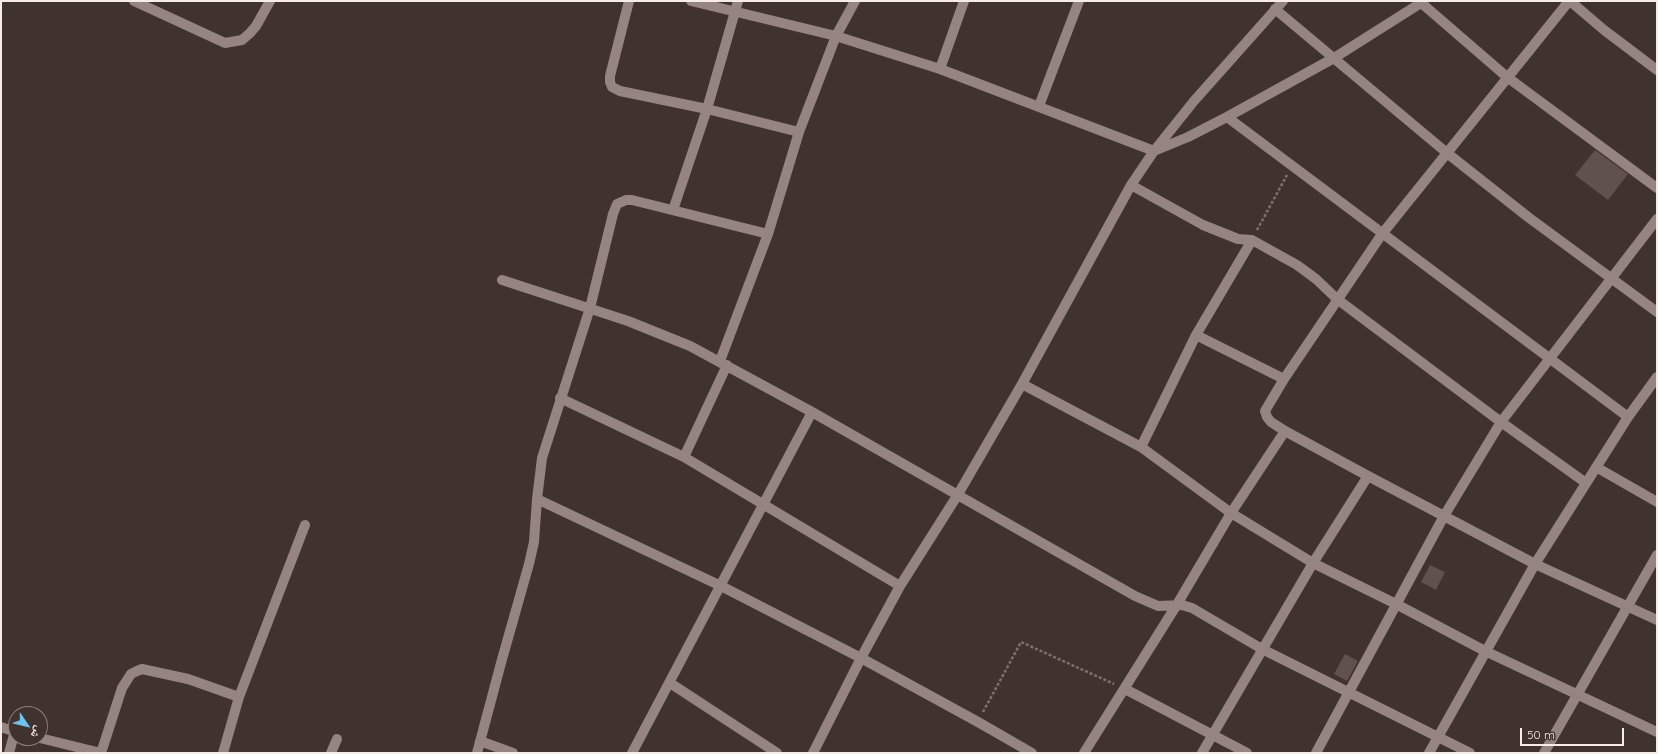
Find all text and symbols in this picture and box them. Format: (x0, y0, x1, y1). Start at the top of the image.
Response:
north arrow (8, 706, 48, 746)
scale bar (1522, 720, 1626, 746)
text: ش (28, 724, 46, 741)
text: 50 m (1527, 727, 1555, 742)

